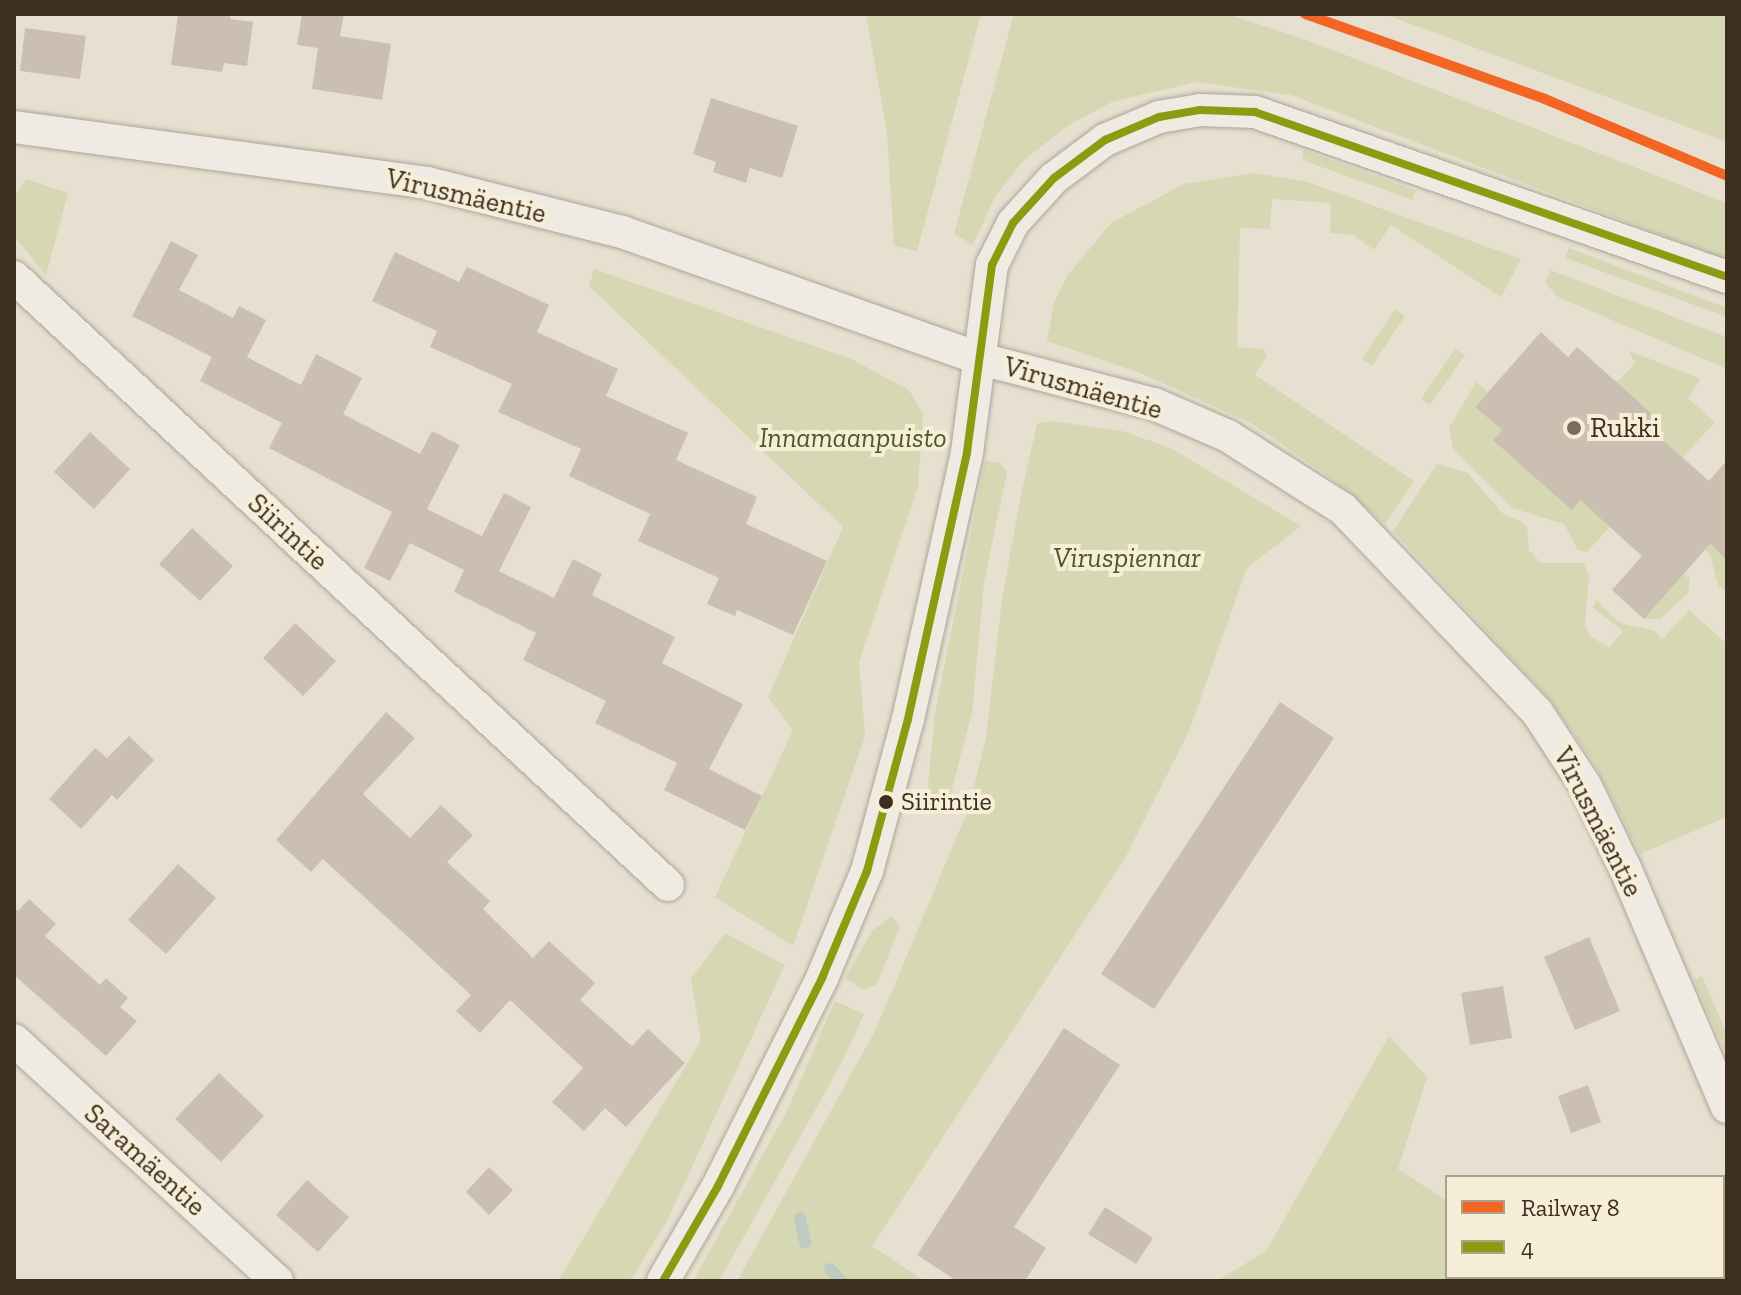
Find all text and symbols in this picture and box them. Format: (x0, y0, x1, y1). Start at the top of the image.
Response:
street label: Virusmäentie (383, 161, 549, 231)
street label: Virusmäentie (1000, 349, 1166, 427)
place label: Rukki (1590, 411, 1660, 445)
marker: Rukki (1565, 419, 1583, 437)
park label: Innamaanpuisto (759, 421, 947, 455)
street label: Siirintie (241, 486, 335, 578)
park label: Viruspiennar (1053, 541, 1201, 575)
street label: Virusmäentie (1546, 742, 1650, 902)
place label: Siirintie (901, 786, 992, 818)
marker: Siirintie (878, 794, 894, 810)
street label: Saramäentie (77, 1097, 213, 1223)
legend (1445, 1175, 1725, 1279)
text: Railway 8 (1521, 1193, 1620, 1222)
text: 4 (1521, 1233, 1534, 1262)

